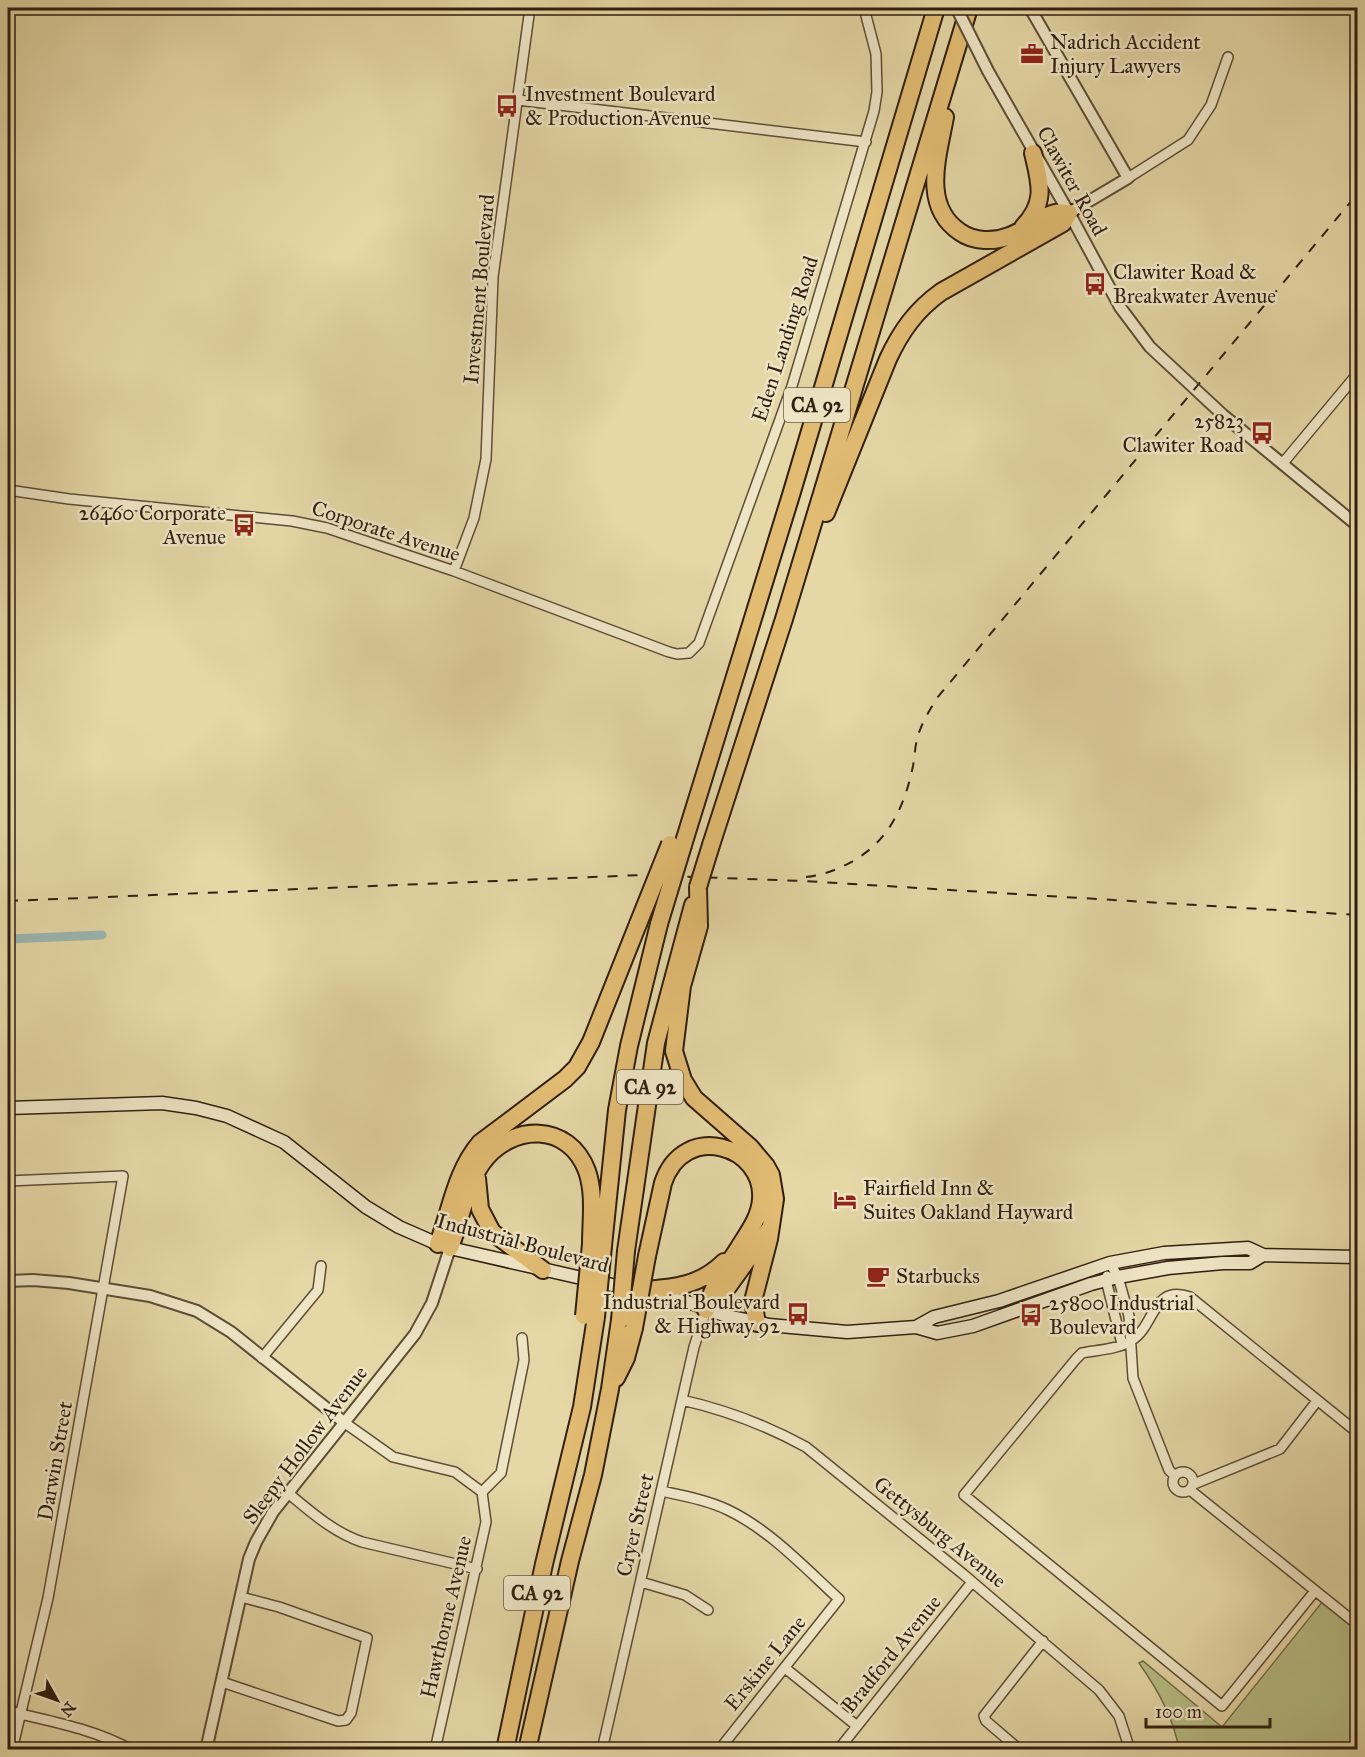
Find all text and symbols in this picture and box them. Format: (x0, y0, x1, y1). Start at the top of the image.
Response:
place label: Nadrich Accident Injury Lawyers (1050, 29, 1201, 79)
office icon: Nadrich Accident Injury Lawyers (1019, 41, 1045, 67)
place label: Investment Boulevard & Production Avenue (525, 81, 716, 131)
bus stop icon: Investment Boulevard & Production Avenue (494, 93, 520, 119)
street label: Clawiter Road (1031, 122, 1113, 241)
street label: Investment Boulevard (458, 192, 500, 385)
street label: Eden Landing Road (746, 252, 824, 425)
place label: Clawiter Road & Breakwater Avenue (1113, 259, 1276, 309)
bus stop icon: Clawiter Road & Breakwater Avenue (1082, 271, 1108, 297)
road number: CA 92 (784, 388, 850, 422)
place label: 25823 Clawiter Road (1123, 408, 1244, 458)
bus stop icon: 25823 Clawiter Road (1249, 420, 1275, 446)
street label: Corporate Avenue (308, 495, 464, 567)
place label: 26460 Corporate Avenue (79, 500, 226, 550)
bus stop icon: 26460 Corporate Avenue (231, 512, 257, 538)
road number: CA 92 (617, 1070, 683, 1104)
place label: Fairfield Inn & Suites Oakland Hayward (863, 1175, 1074, 1225)
hotel icon: Fairfield Inn & Suites Oakland Hayward (832, 1187, 858, 1213)
street label: Industrial Boulevard (434, 1208, 612, 1279)
cafe icon: Starbucks (865, 1263, 891, 1289)
place label: Starbucks (896, 1263, 980, 1289)
place label: Industrial Boulevard & Highway 92 (603, 1289, 781, 1339)
place label: 25800 Industrial Boulevard (1049, 1290, 1195, 1340)
bus stop icon: Industrial Boulevard & Highway 92 (785, 1301, 811, 1327)
bus stop icon: 25800 Industrial Boulevard (1018, 1302, 1044, 1328)
street label: Sleepy Hollow Avenue (237, 1360, 373, 1529)
street label: Darwin Street (32, 1399, 78, 1523)
street label: Cryer Street (611, 1470, 660, 1579)
street label: Gettysburg Avenue (868, 1471, 1012, 1594)
street label: Hawthorne Avenue (415, 1533, 477, 1701)
road number: CA 92 (504, 1576, 570, 1610)
street label: Bradford Avenue (835, 1589, 947, 1718)
street label: Erskine Lane (719, 1610, 811, 1716)
north arrow (27, 1670, 87, 1730)
scale bar (1146, 1691, 1270, 1729)
text: N (56, 1698, 80, 1721)
text: 100 m (1155, 1701, 1202, 1723)

